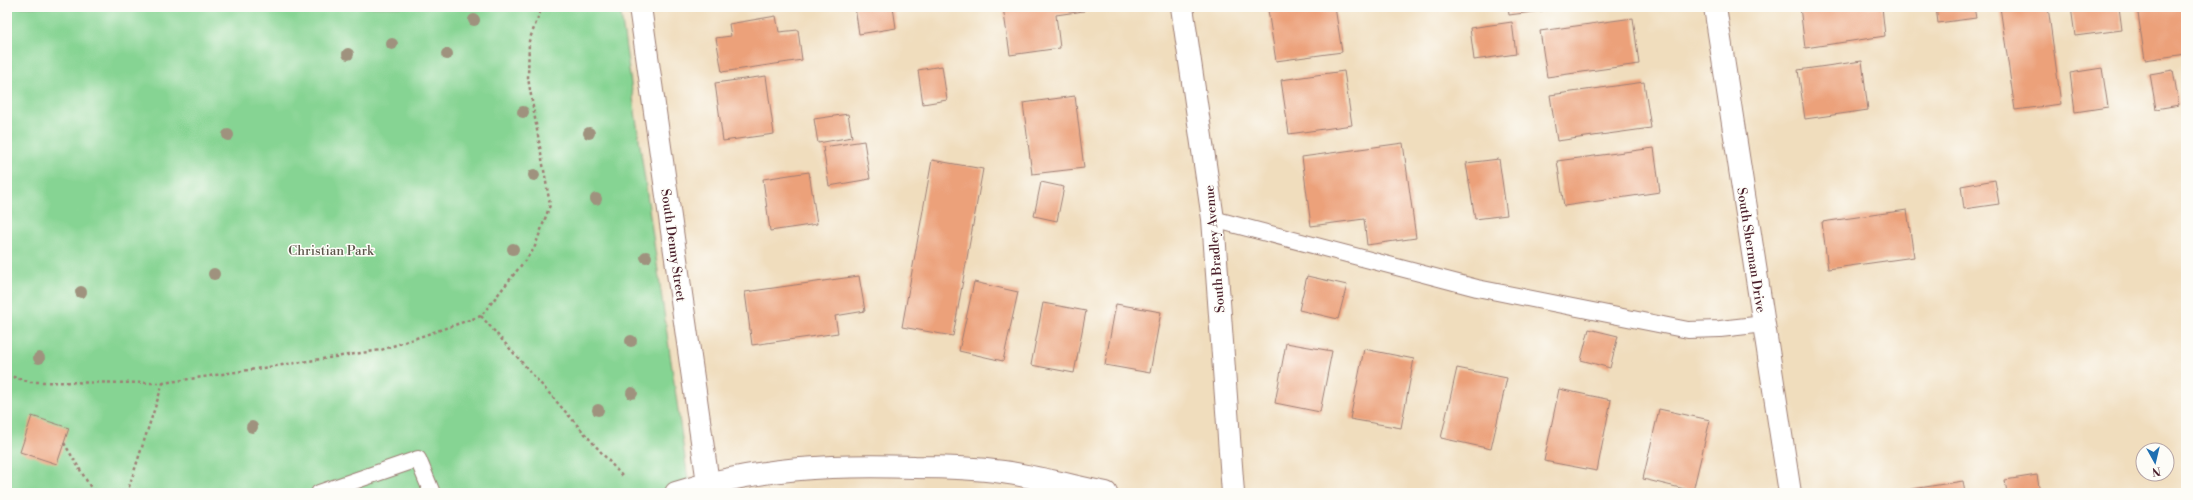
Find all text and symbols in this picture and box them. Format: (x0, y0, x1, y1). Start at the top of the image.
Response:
street label: South Bradley Avenue (1201, 184, 1229, 313)
street label: South Sherman Drive (1733, 186, 1769, 314)
street label: South Denny Street (657, 188, 689, 303)
park label: Christian Park (288, 243, 375, 259)
north arrow (2135, 442, 2175, 482)
text: N (2151, 463, 2162, 478)

